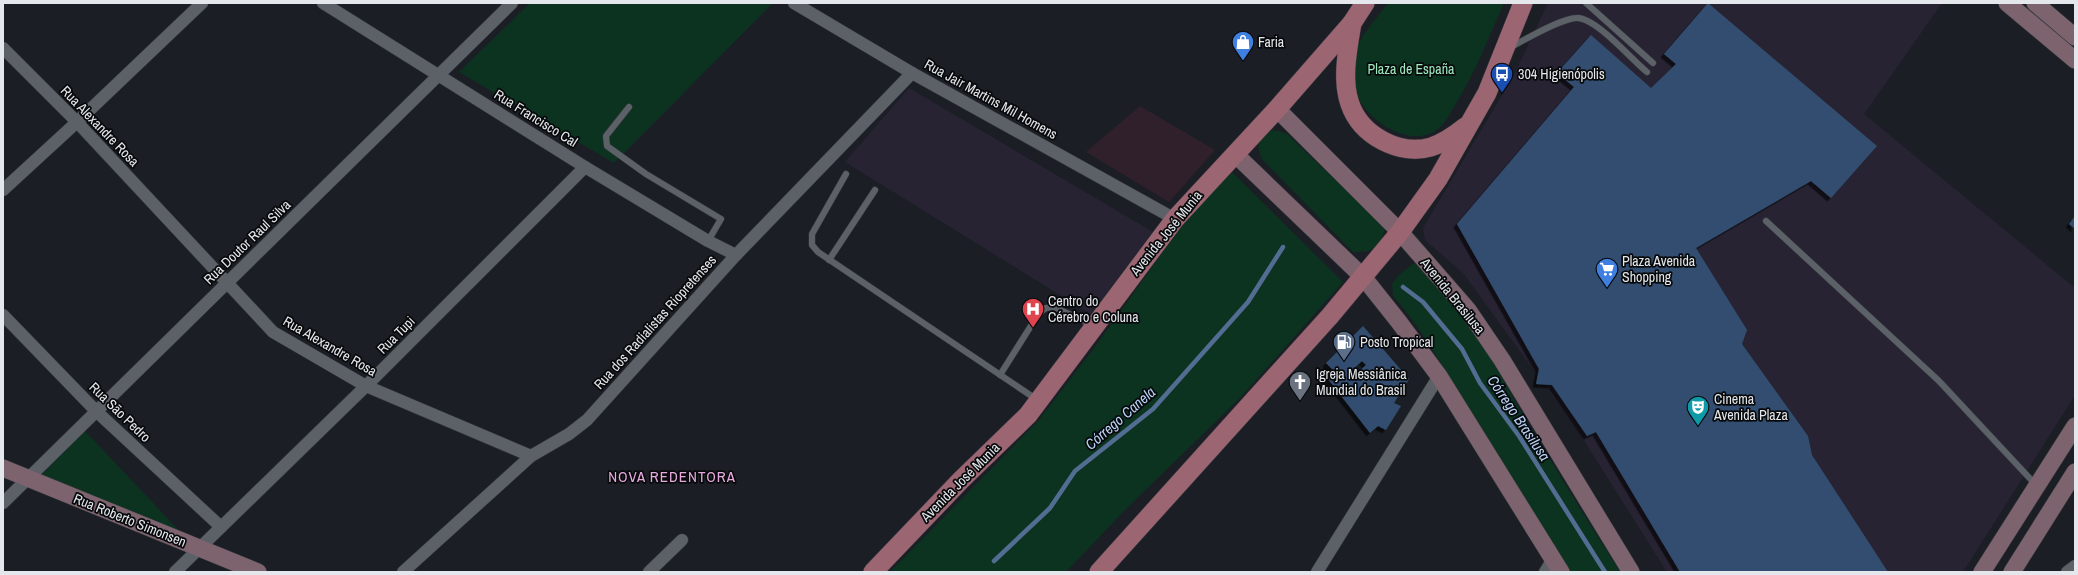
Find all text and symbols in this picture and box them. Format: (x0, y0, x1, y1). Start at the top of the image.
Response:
shop icon: Faria (1230, 29, 1256, 62)
place label: Faria (1258, 33, 1285, 51)
street label: Rua Jair Martins Mil Homens (921, 55, 1061, 143)
park label: Plaza de España (1368, 60, 1455, 78)
bus stop icon: 304 Higienópolis (1489, 61, 1515, 94)
place label: 304 Higienópolis (1518, 65, 1605, 83)
street label: Rua Alexandre Rosa (57, 82, 143, 171)
street label: Rua Francisco Cal (491, 85, 581, 151)
street label: Avenida José Munia (1126, 186, 1206, 280)
street label: Rua Doutor Raul Silva (200, 195, 295, 288)
street label: Rua dos Radialistas Riopretenses (590, 251, 720, 393)
place label: Plaza Avenida Shopping (1622, 252, 1696, 286)
street label: Avenida Brasilusa (1416, 253, 1490, 338)
supermarket icon: Plaza Avenida Shopping (1594, 256, 1620, 289)
place label: Centro do Cérebro e Coluna (1048, 292, 1139, 326)
hospital icon: Centro do Cérebro e Coluna (1020, 296, 1046, 329)
street label: Rua Alexandre Rosa (280, 312, 381, 380)
street label: Rua Tupi (373, 312, 419, 358)
fuel station icon: Posto Tropical (1331, 329, 1357, 362)
place label: Posto Tropical (1360, 333, 1433, 351)
place label: Igreja Messiânica Mundial do Brasil (1316, 365, 1407, 399)
church icon: Igreja Messiânica Mundial do Brasil (1287, 369, 1313, 402)
water label: Córrego Brasilusa (1483, 371, 1556, 465)
street label: Rua São Pedro (86, 378, 154, 446)
water label: Córrego Canela (1080, 381, 1160, 454)
place label: Cinema Avenida Plaza (1713, 390, 1788, 424)
theatre icon: Cinema Avenida Plaza (1685, 394, 1711, 427)
street label: Avenida José Munia (916, 438, 1004, 526)
district label: NOVA REDENTORA (608, 466, 736, 487)
street label: Rua Roberto Simonsen (71, 489, 189, 551)

